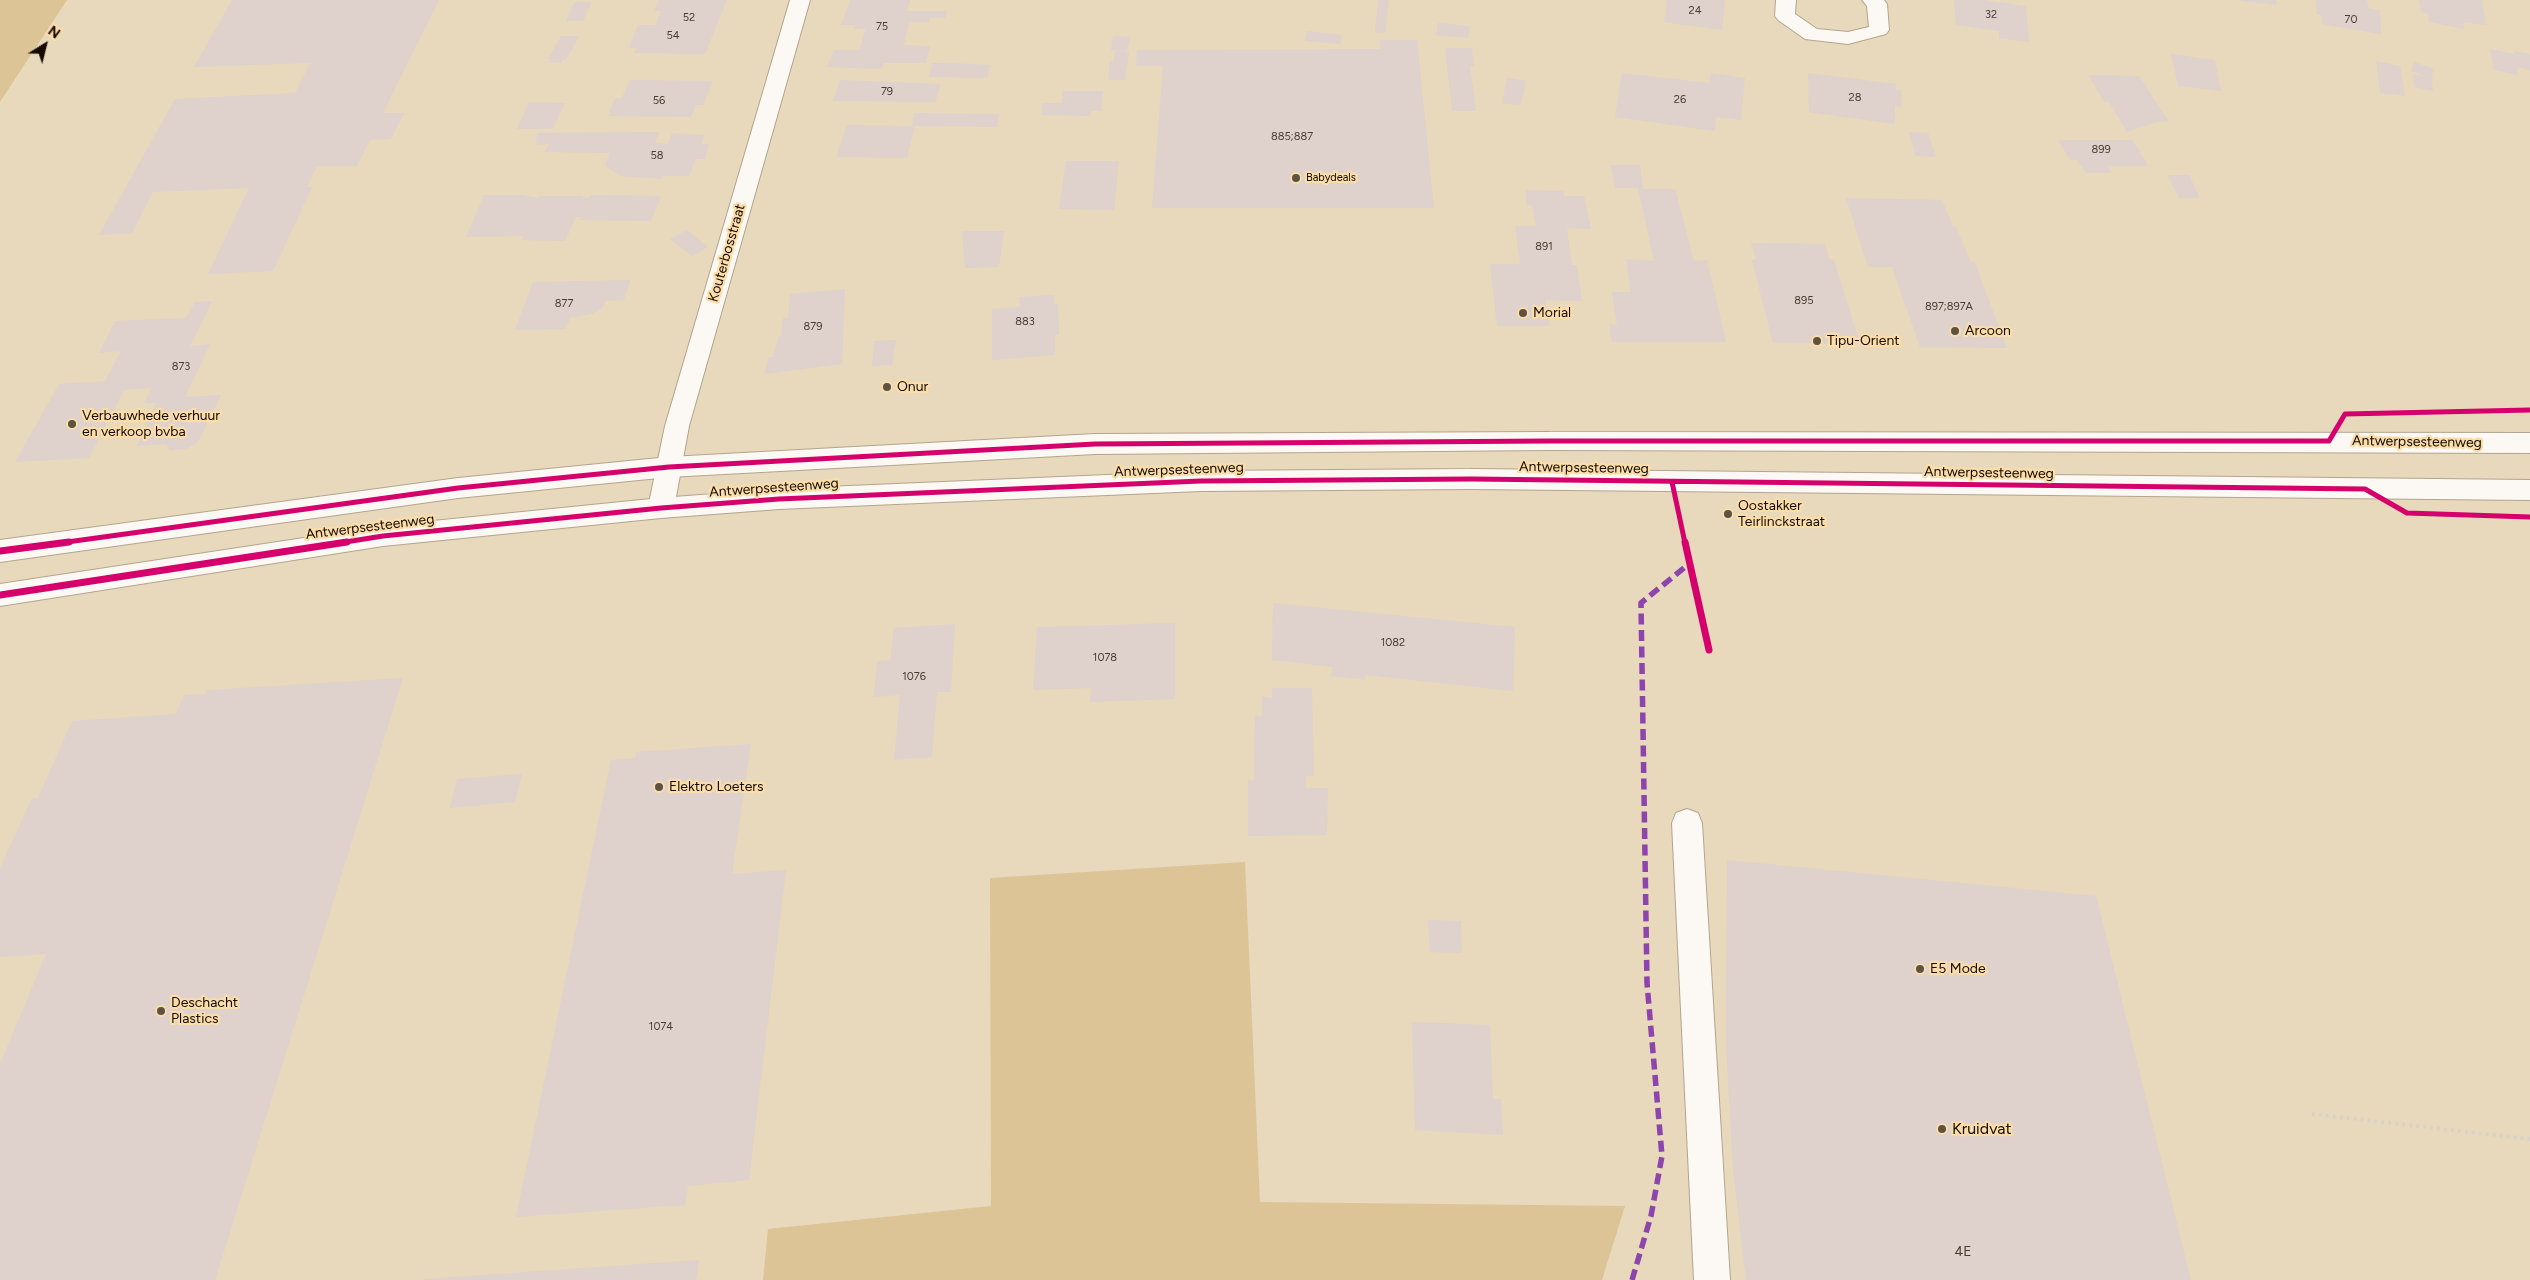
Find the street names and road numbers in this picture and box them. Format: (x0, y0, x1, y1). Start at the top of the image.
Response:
street label: Kouterbosstraat (705, 202, 749, 304)
street label: Antwerpsesteenweg (2352, 432, 2482, 452)
street label: Antwerpsesteenweg (1519, 458, 1649, 478)
street label: Antwerpsesteenweg (1114, 459, 1244, 481)
street label: Antwerpsesteenweg (1924, 463, 2054, 483)
street label: Antwerpsesteenweg (709, 475, 839, 501)
street label: Antwerpsesteenweg (305, 511, 435, 543)

